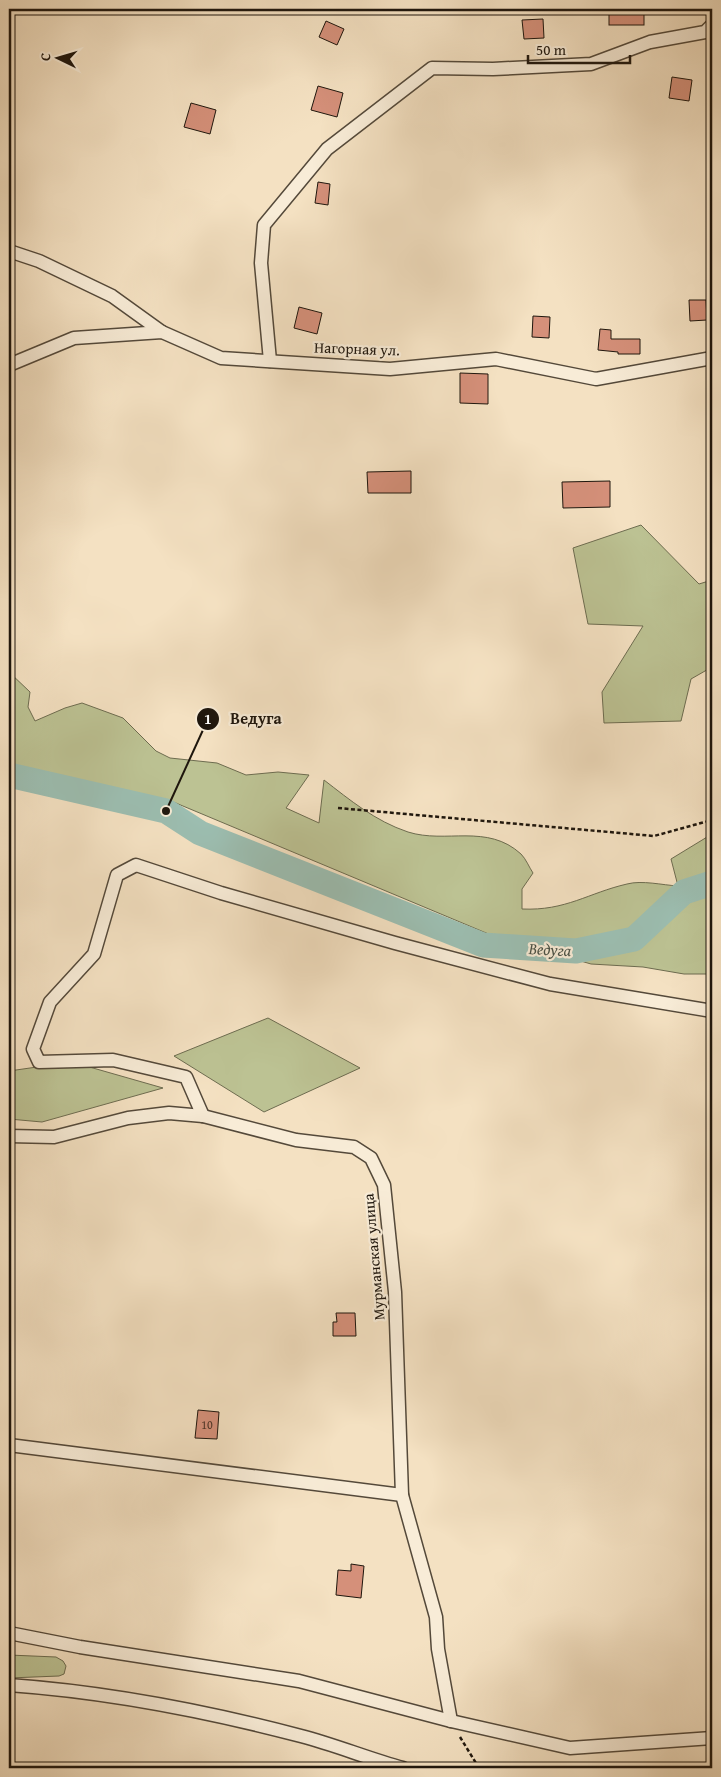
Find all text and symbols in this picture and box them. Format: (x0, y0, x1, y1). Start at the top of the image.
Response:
north arrow (32, 32, 82, 82)
scale bar (528, 32, 631, 64)
text: 50 m (536, 39, 567, 60)
text: С (35, 52, 55, 62)
street label: Нагорная ул. (314, 337, 400, 360)
callout: Ведуга (195, 703, 292, 734)
text: Ведуга (230, 706, 282, 730)
text: 1 (204, 708, 212, 729)
water label: Ведуга (527, 936, 572, 962)
street label: Мурманская улица (357, 1192, 390, 1321)
house number: 10 (201, 1416, 213, 1433)

